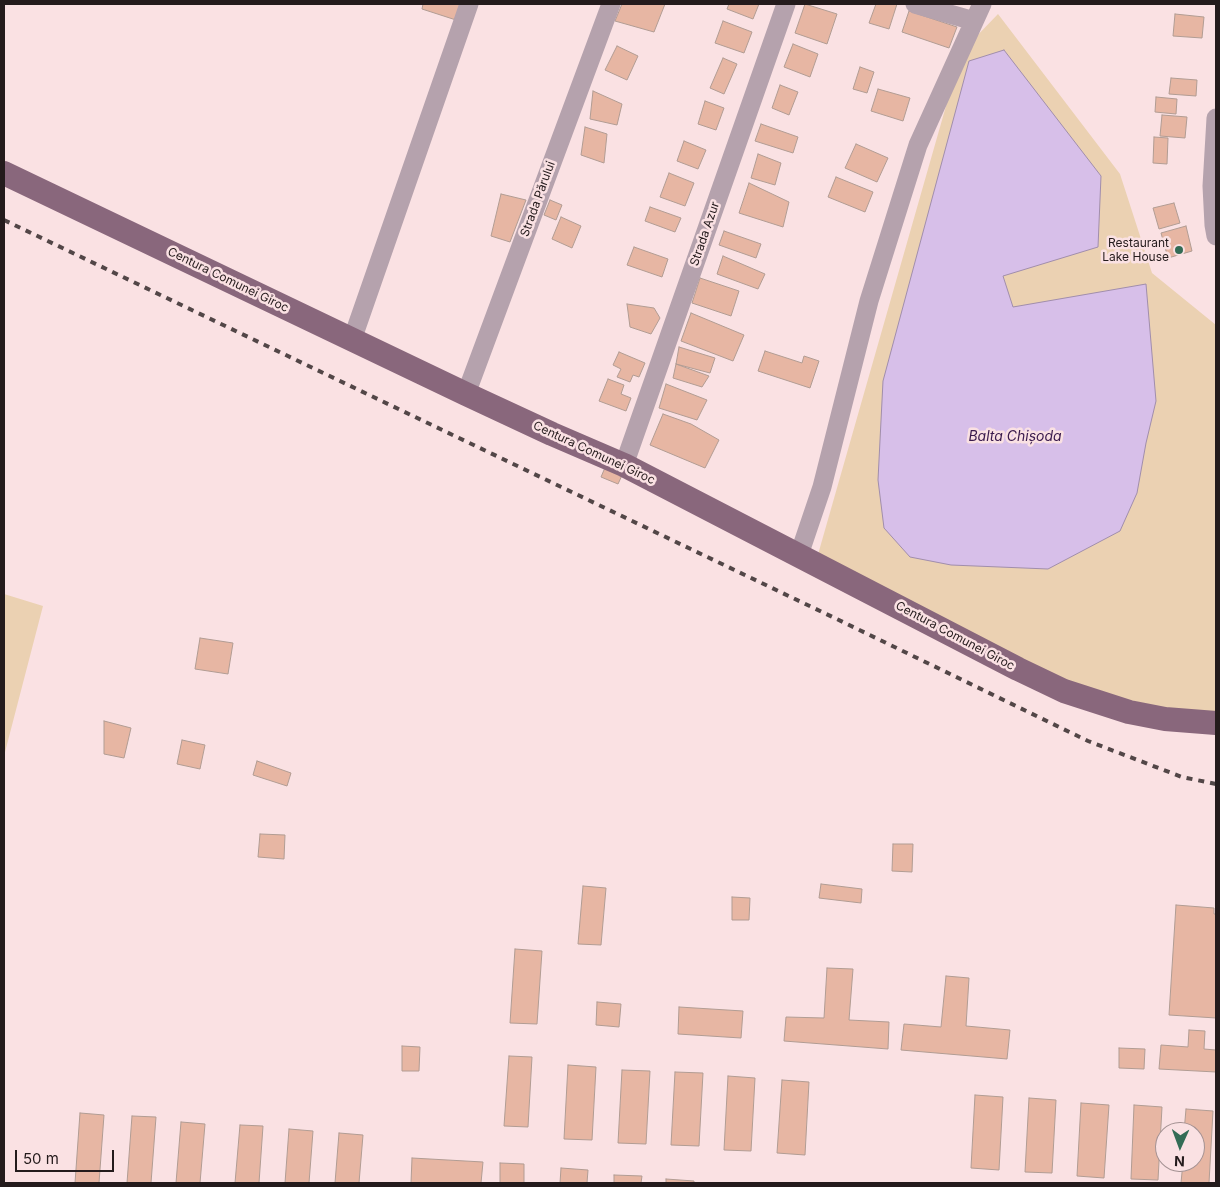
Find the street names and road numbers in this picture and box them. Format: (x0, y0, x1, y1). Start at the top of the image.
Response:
street label: Strada Părului (518, 159, 558, 239)
street label: Strada Azur (687, 200, 723, 268)
street label: Centura Comunei Giroc (165, 244, 291, 316)
street label: Centura Comunei Giroc (531, 418, 657, 488)
street label: Centura Comunei Giroc (893, 599, 1017, 673)

